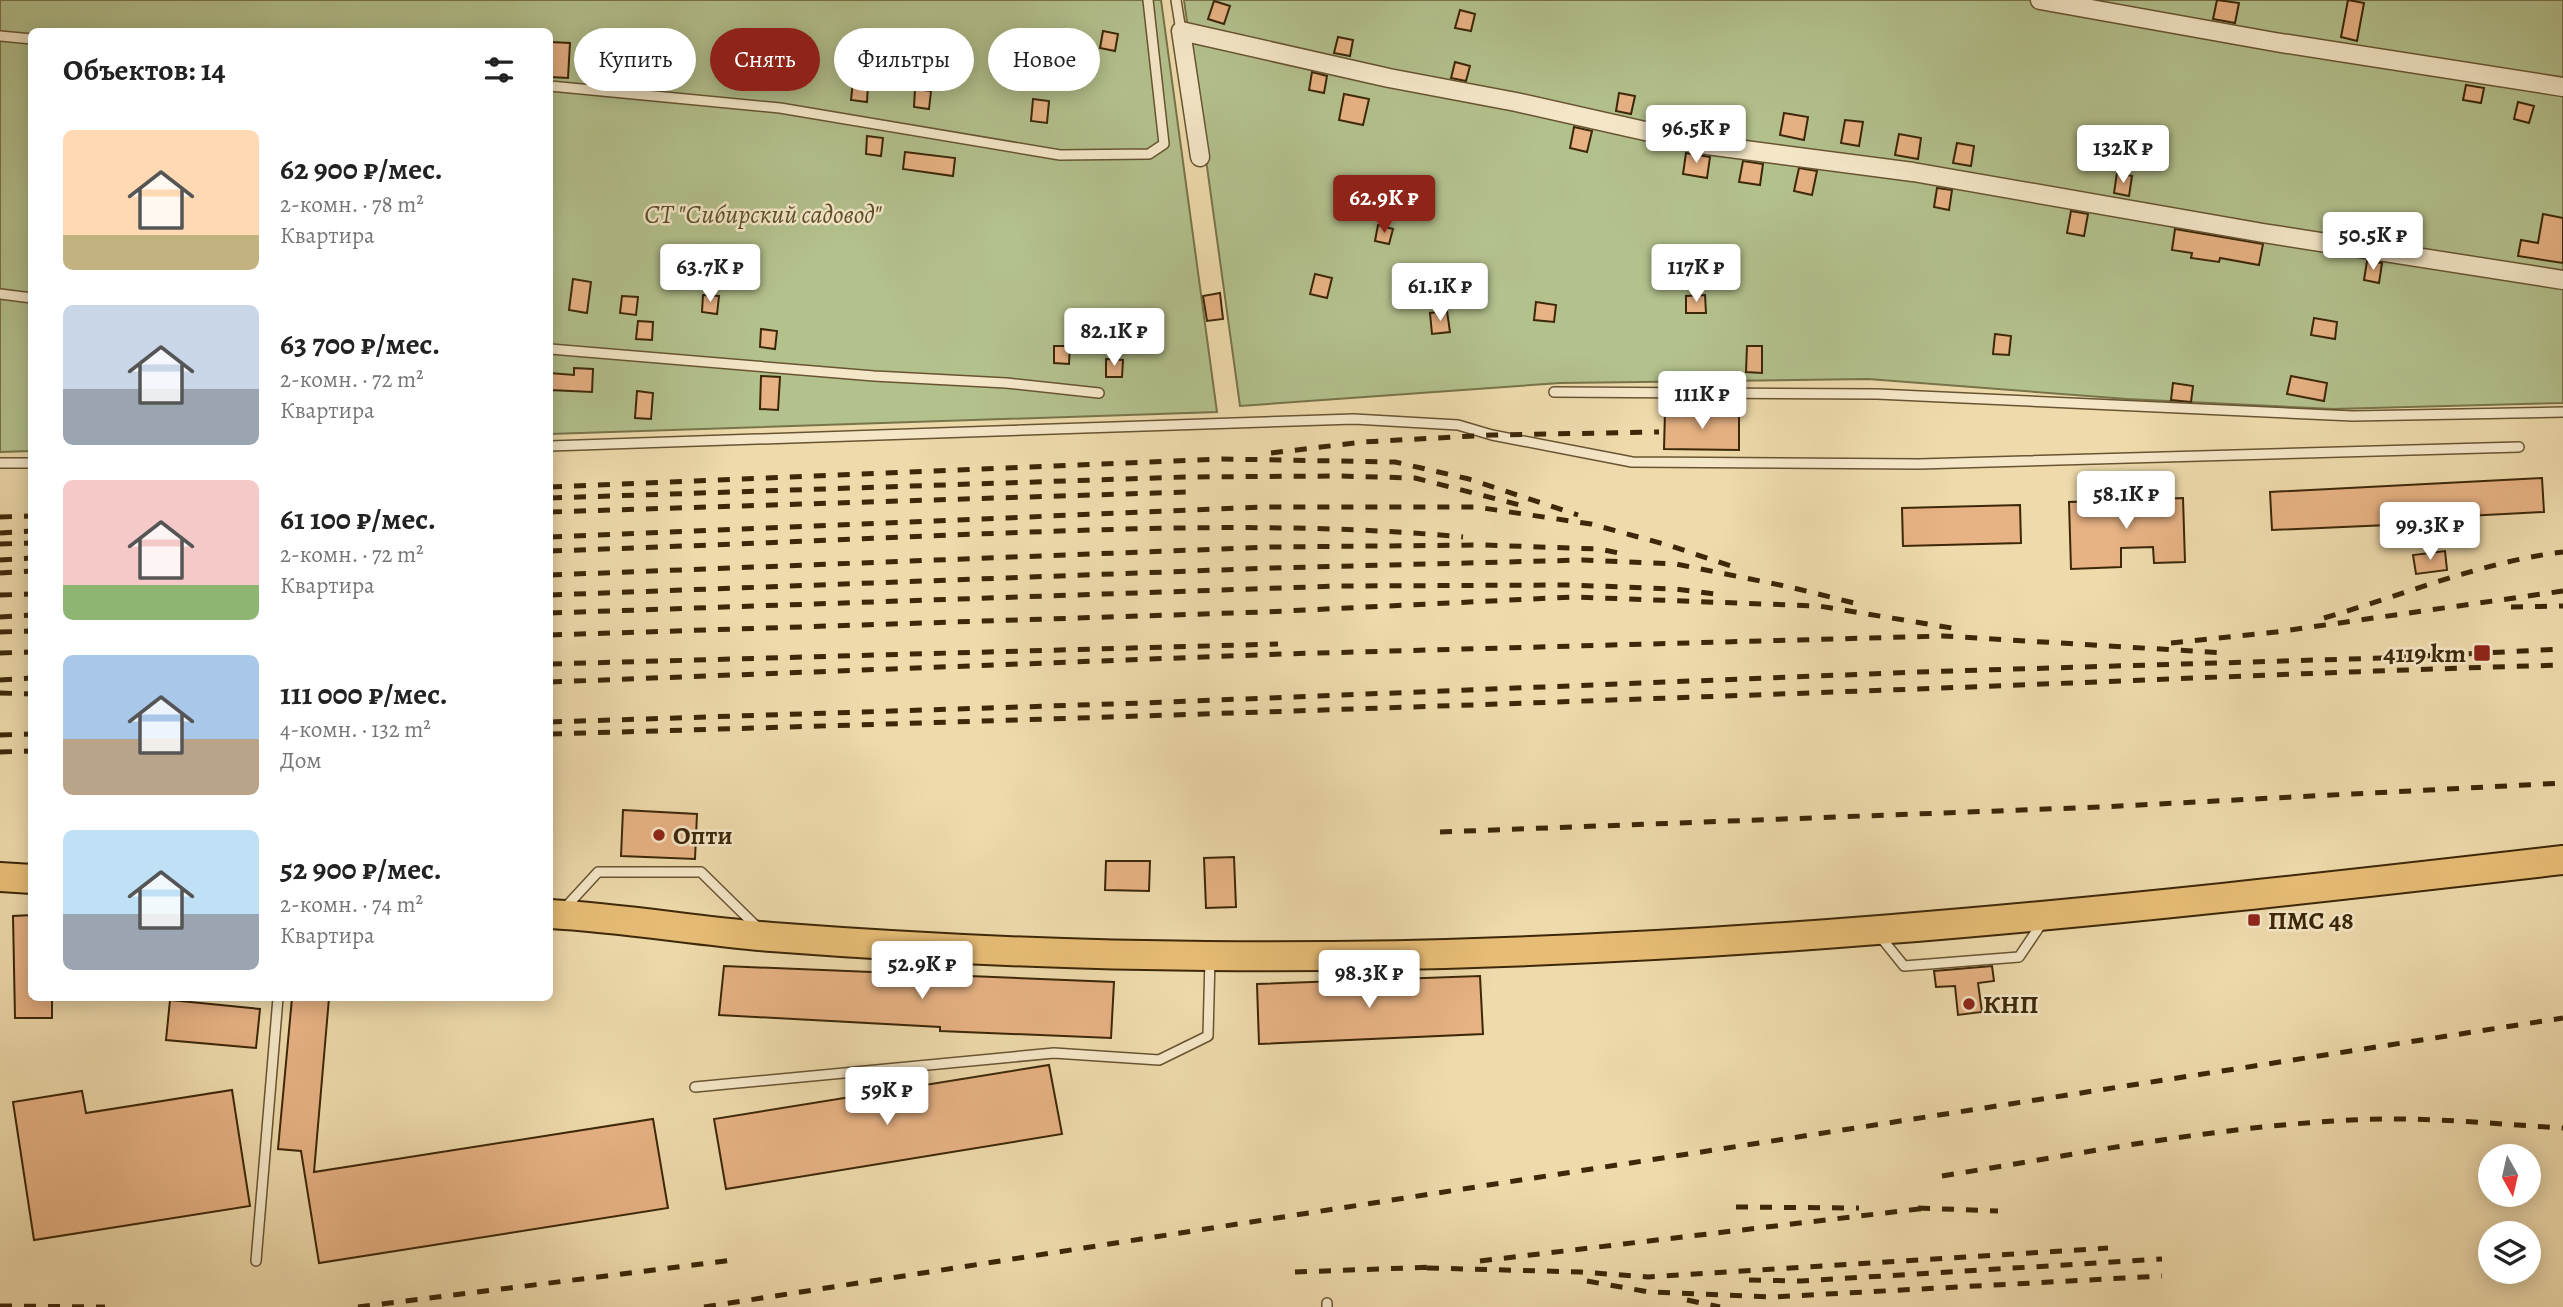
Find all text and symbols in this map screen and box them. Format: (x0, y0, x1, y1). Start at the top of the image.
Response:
chip: Купить (574, 28, 696, 91)
chip: Снять (710, 28, 820, 91)
chip: Фильтры (834, 28, 974, 91)
chip: Новое (988, 28, 1100, 91)
text: Объектов: 14 (63, 50, 225, 90)
icon: filters (480, 51, 518, 89)
pin: 96.5K ₽ (1631, 106, 1761, 165)
text: 96.5K ₽ (1662, 112, 1730, 143)
pin: 132K ₽ (2066, 125, 2180, 185)
text: 132K ₽ (2093, 132, 2153, 163)
text: 62 900 ₽/мес. (280, 149, 443, 189)
icon: home (119, 158, 203, 242)
pin: 62.9K ₽ (1319, 176, 1449, 235)
text: 62.9K ₽ (1349, 182, 1419, 213)
text: 2-комн. · 78 m² (280, 189, 424, 220)
park label: СТ "Сибирский садовод" (644, 197, 882, 232)
pin: 50.5K ₽ (2308, 212, 2438, 272)
text: 50.5K ₽ (2339, 219, 2407, 250)
text: Квартира (280, 220, 375, 251)
pin: 63.7K ₽ (645, 244, 775, 304)
pin: 117K ₽ (1639, 244, 1753, 304)
text: 63.7K ₽ (676, 251, 744, 282)
text: 117K ₽ (1667, 251, 1725, 282)
pin: 61.1K ₽ (1375, 264, 1505, 323)
text: 61.1K ₽ (1408, 270, 1472, 301)
pin: 82.1K ₽ (1049, 308, 1179, 368)
text: 82.1K ₽ (1080, 315, 1148, 346)
text: 63 700 ₽/мес. (280, 324, 440, 364)
icon: home (119, 333, 203, 417)
text: 2-комн. · 72 m² (280, 364, 424, 395)
pin: 111K ₽ (1645, 372, 1759, 431)
text: 111K ₽ (1674, 378, 1730, 409)
text: Квартира (280, 395, 375, 426)
pin: 58.1K ₽ (2061, 472, 2191, 531)
text: 58.1K ₽ (2093, 478, 2159, 509)
text: 61 100 ₽/мес. (280, 499, 436, 539)
pin: 99.3K ₽ (2365, 503, 2495, 562)
icon: home (119, 508, 203, 592)
text: 99.3K ₽ (2396, 509, 2464, 540)
text: 2-комн. · 72 m² (280, 539, 424, 570)
text: Квартира (280, 570, 375, 601)
place label: 4119 km (2383, 636, 2466, 671)
marker: 4119 km (2472, 643, 2492, 663)
text: 111 000 ₽/мес. (280, 674, 448, 714)
icon: home (119, 683, 203, 767)
text: 4-комн. · 132 m² (280, 714, 431, 745)
text: Дом (280, 745, 322, 776)
place label: Опти (673, 818, 733, 853)
marker: Опти (651, 827, 667, 843)
text: 52 900 ₽/мес. (280, 849, 442, 889)
icon: home (119, 858, 203, 942)
text: 2-комн. · 74 m² (280, 889, 423, 920)
place label: ПМС 48 (2268, 903, 2354, 938)
marker: ПМС 48 (2246, 912, 2262, 928)
text: Квартира (280, 920, 375, 951)
pin: 52.9K ₽ (857, 942, 987, 1001)
text: 52.9K ₽ (888, 948, 956, 979)
pin: 98.3K ₽ (1304, 950, 1434, 1010)
text: 98.3K ₽ (1335, 957, 1403, 988)
place label: КНП (1983, 987, 2039, 1022)
marker: КНП (1961, 996, 1977, 1012)
pin: 59K ₽ (838, 1068, 936, 1127)
text: 59K ₽ (861, 1074, 913, 1105)
north arrow (2478, 1144, 2541, 1208)
map controls (2478, 1144, 2541, 1284)
button: layers (2478, 1221, 2541, 1284)

